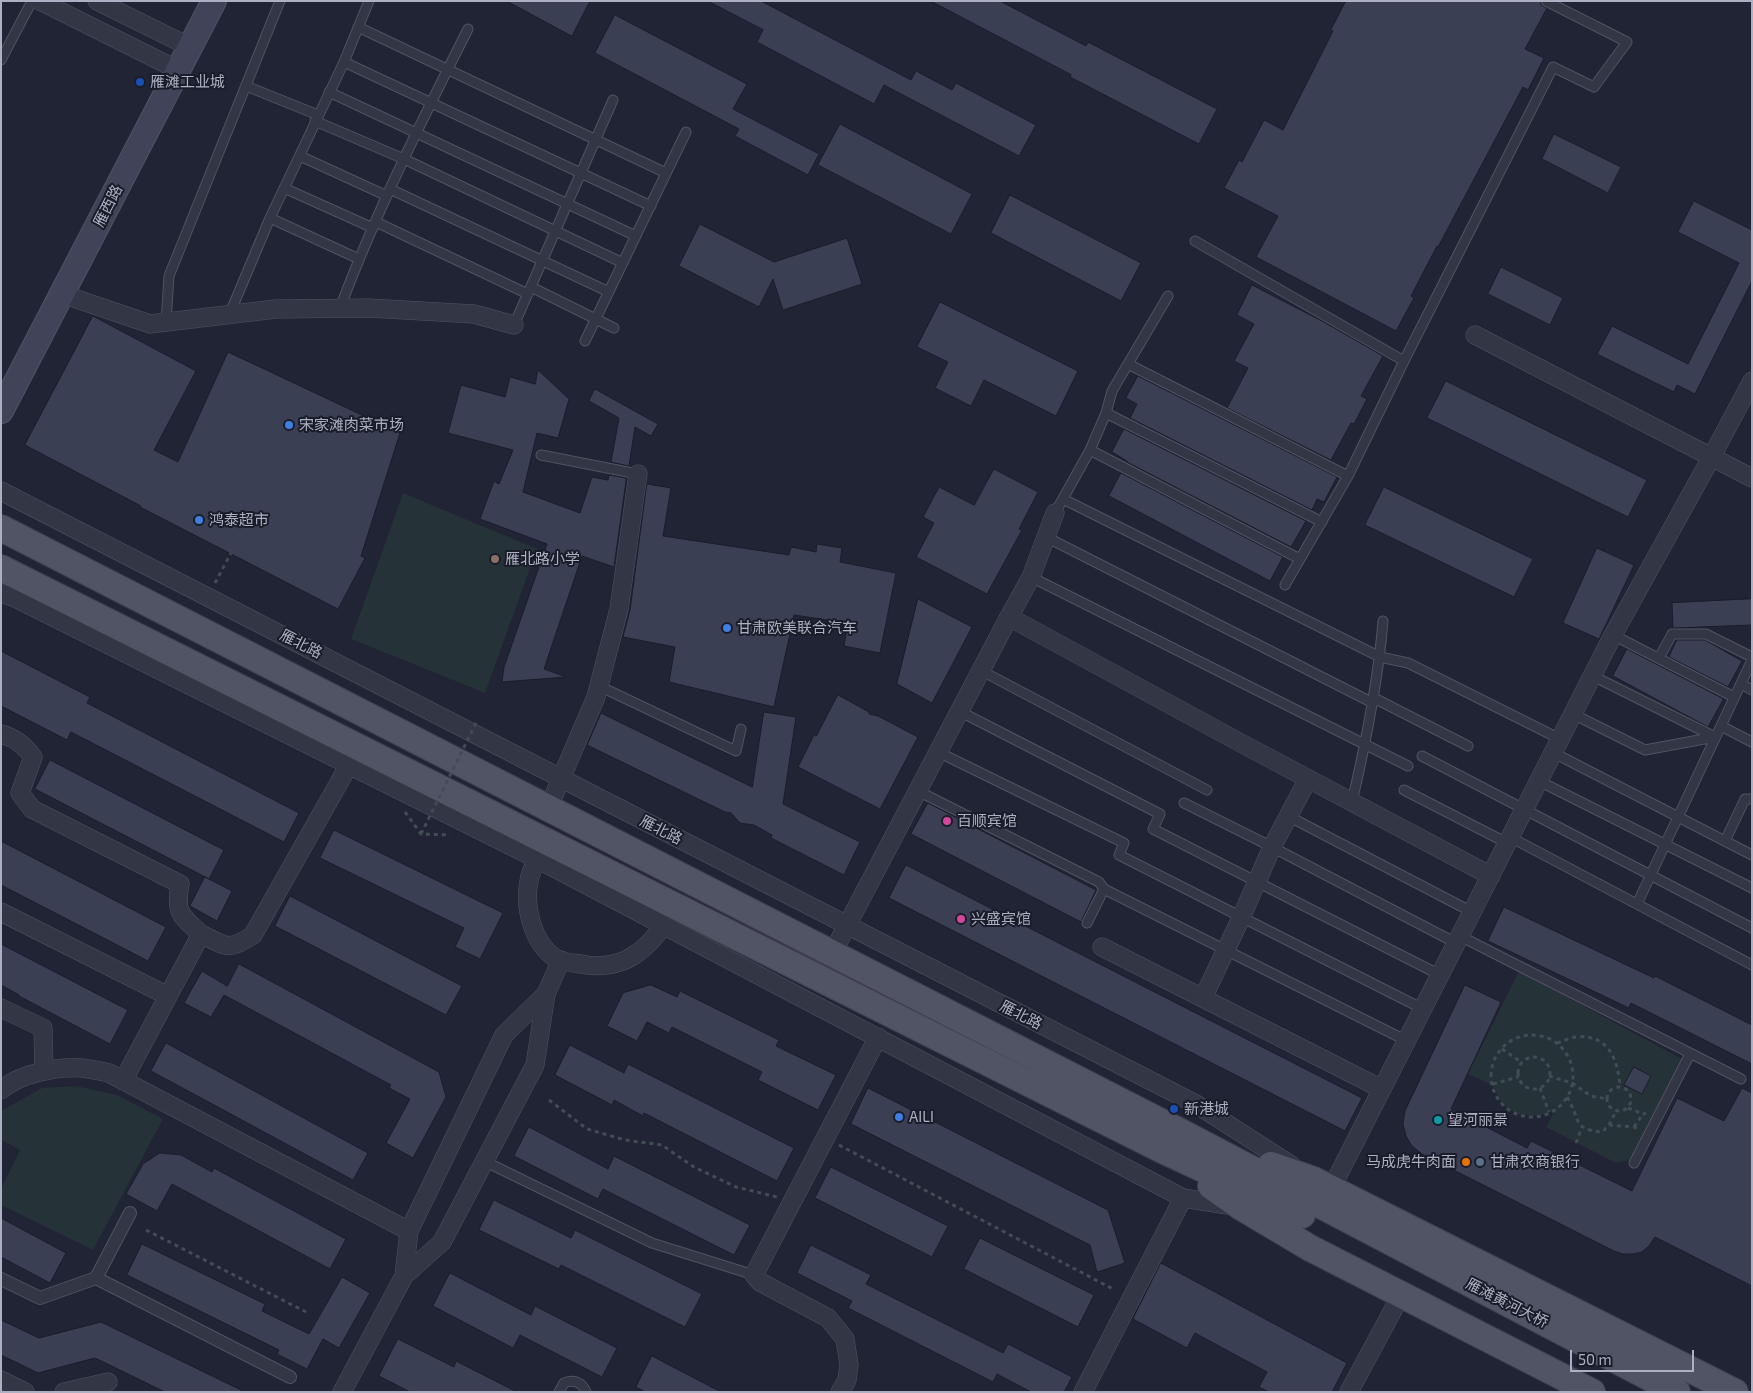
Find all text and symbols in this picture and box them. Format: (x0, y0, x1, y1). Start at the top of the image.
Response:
place label: 雁滩工业城 (150, 73, 225, 91)
marker: 雁滩工业城 (134, 76, 146, 88)
street label: 雁西路 (90, 182, 126, 230)
place label: 宋家滩肉菜市场 (299, 416, 404, 434)
marker: 宋家滩肉菜市场 (283, 419, 295, 431)
place label: 鸿泰超市 (209, 511, 269, 529)
marker: 鸿泰超市 (193, 514, 205, 526)
place label: 雁北路小学 (505, 550, 580, 568)
marker: 雁北路小学 (489, 553, 501, 565)
place label: 甘肃欧美联合汽车 (737, 619, 857, 637)
marker: 甘肃欧美联合汽车 (721, 622, 733, 634)
street label: 雁北路 (277, 626, 325, 662)
street label: 雁北路 (637, 812, 685, 848)
place label: 百顺宾馆 (957, 812, 1017, 830)
marker: 百顺宾馆 (941, 815, 953, 827)
place label: 兴盛宾馆 (971, 910, 1031, 928)
marker: 兴盛宾馆 (955, 913, 967, 925)
street label: 雁北路 (997, 997, 1045, 1033)
place label: 新港城 (1184, 1100, 1229, 1118)
marker: 新港城 (1168, 1103, 1180, 1115)
place label: AILI (909, 1108, 934, 1126)
marker: AILI (893, 1111, 905, 1123)
place label: 望河丽景 (1448, 1111, 1508, 1129)
marker: 望河丽景 (1432, 1114, 1444, 1126)
place label: 马成虎牛肉面 (1366, 1153, 1456, 1171)
place label: 甘肃农商银行 (1490, 1153, 1580, 1171)
marker: 马成虎牛肉面 (1460, 1156, 1472, 1168)
marker: 甘肃农商银行 (1474, 1156, 1486, 1168)
street label: 雁滩黄河大桥 (1463, 1275, 1551, 1331)
scale bar (1573, 1340, 1697, 1372)
text: 50 m (1578, 1350, 1612, 1368)

